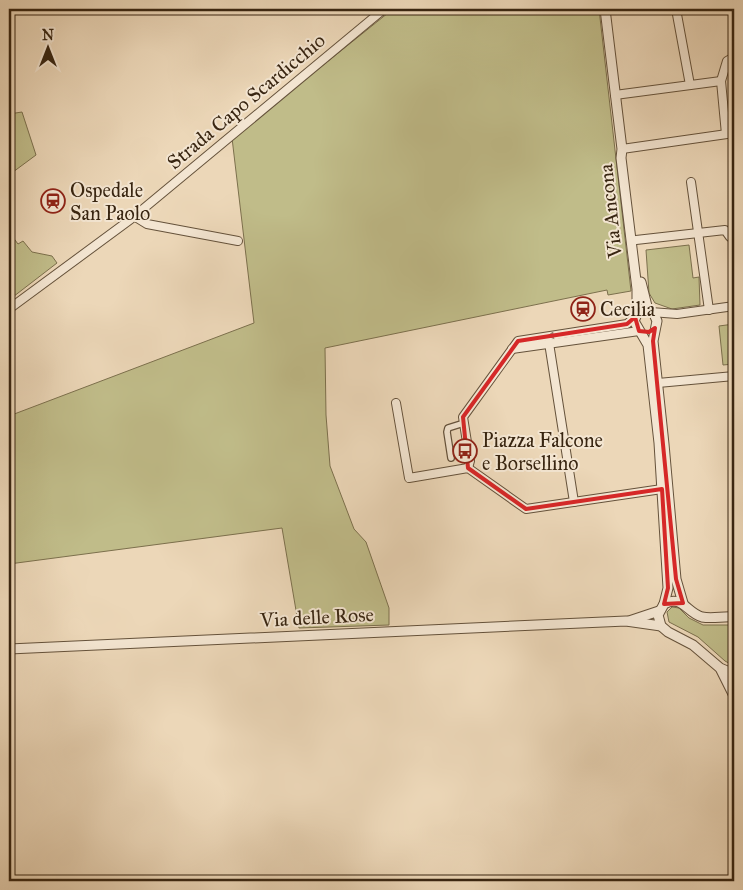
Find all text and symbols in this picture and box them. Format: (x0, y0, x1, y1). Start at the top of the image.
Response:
north arrow (22, 22, 72, 72)
text: N (42, 27, 54, 44)
street label: Strada Capo Scardicchio (162, 28, 330, 174)
street label: Via Ancona (593, 162, 627, 260)
place label: Ospedale San Paolo (70, 178, 150, 225)
station icon: Ospedale San Paolo (40, 188, 66, 214)
station icon: Cecilia (570, 296, 596, 322)
place label: Cecilia (600, 297, 656, 321)
one-way arrow (547, 331, 563, 339)
place label: Piazza Falcone e Borsellino (482, 428, 603, 475)
bus stop icon: Piazza Falcone e Borsellino (452, 438, 478, 464)
street label: Via delle Rose (259, 602, 374, 632)

